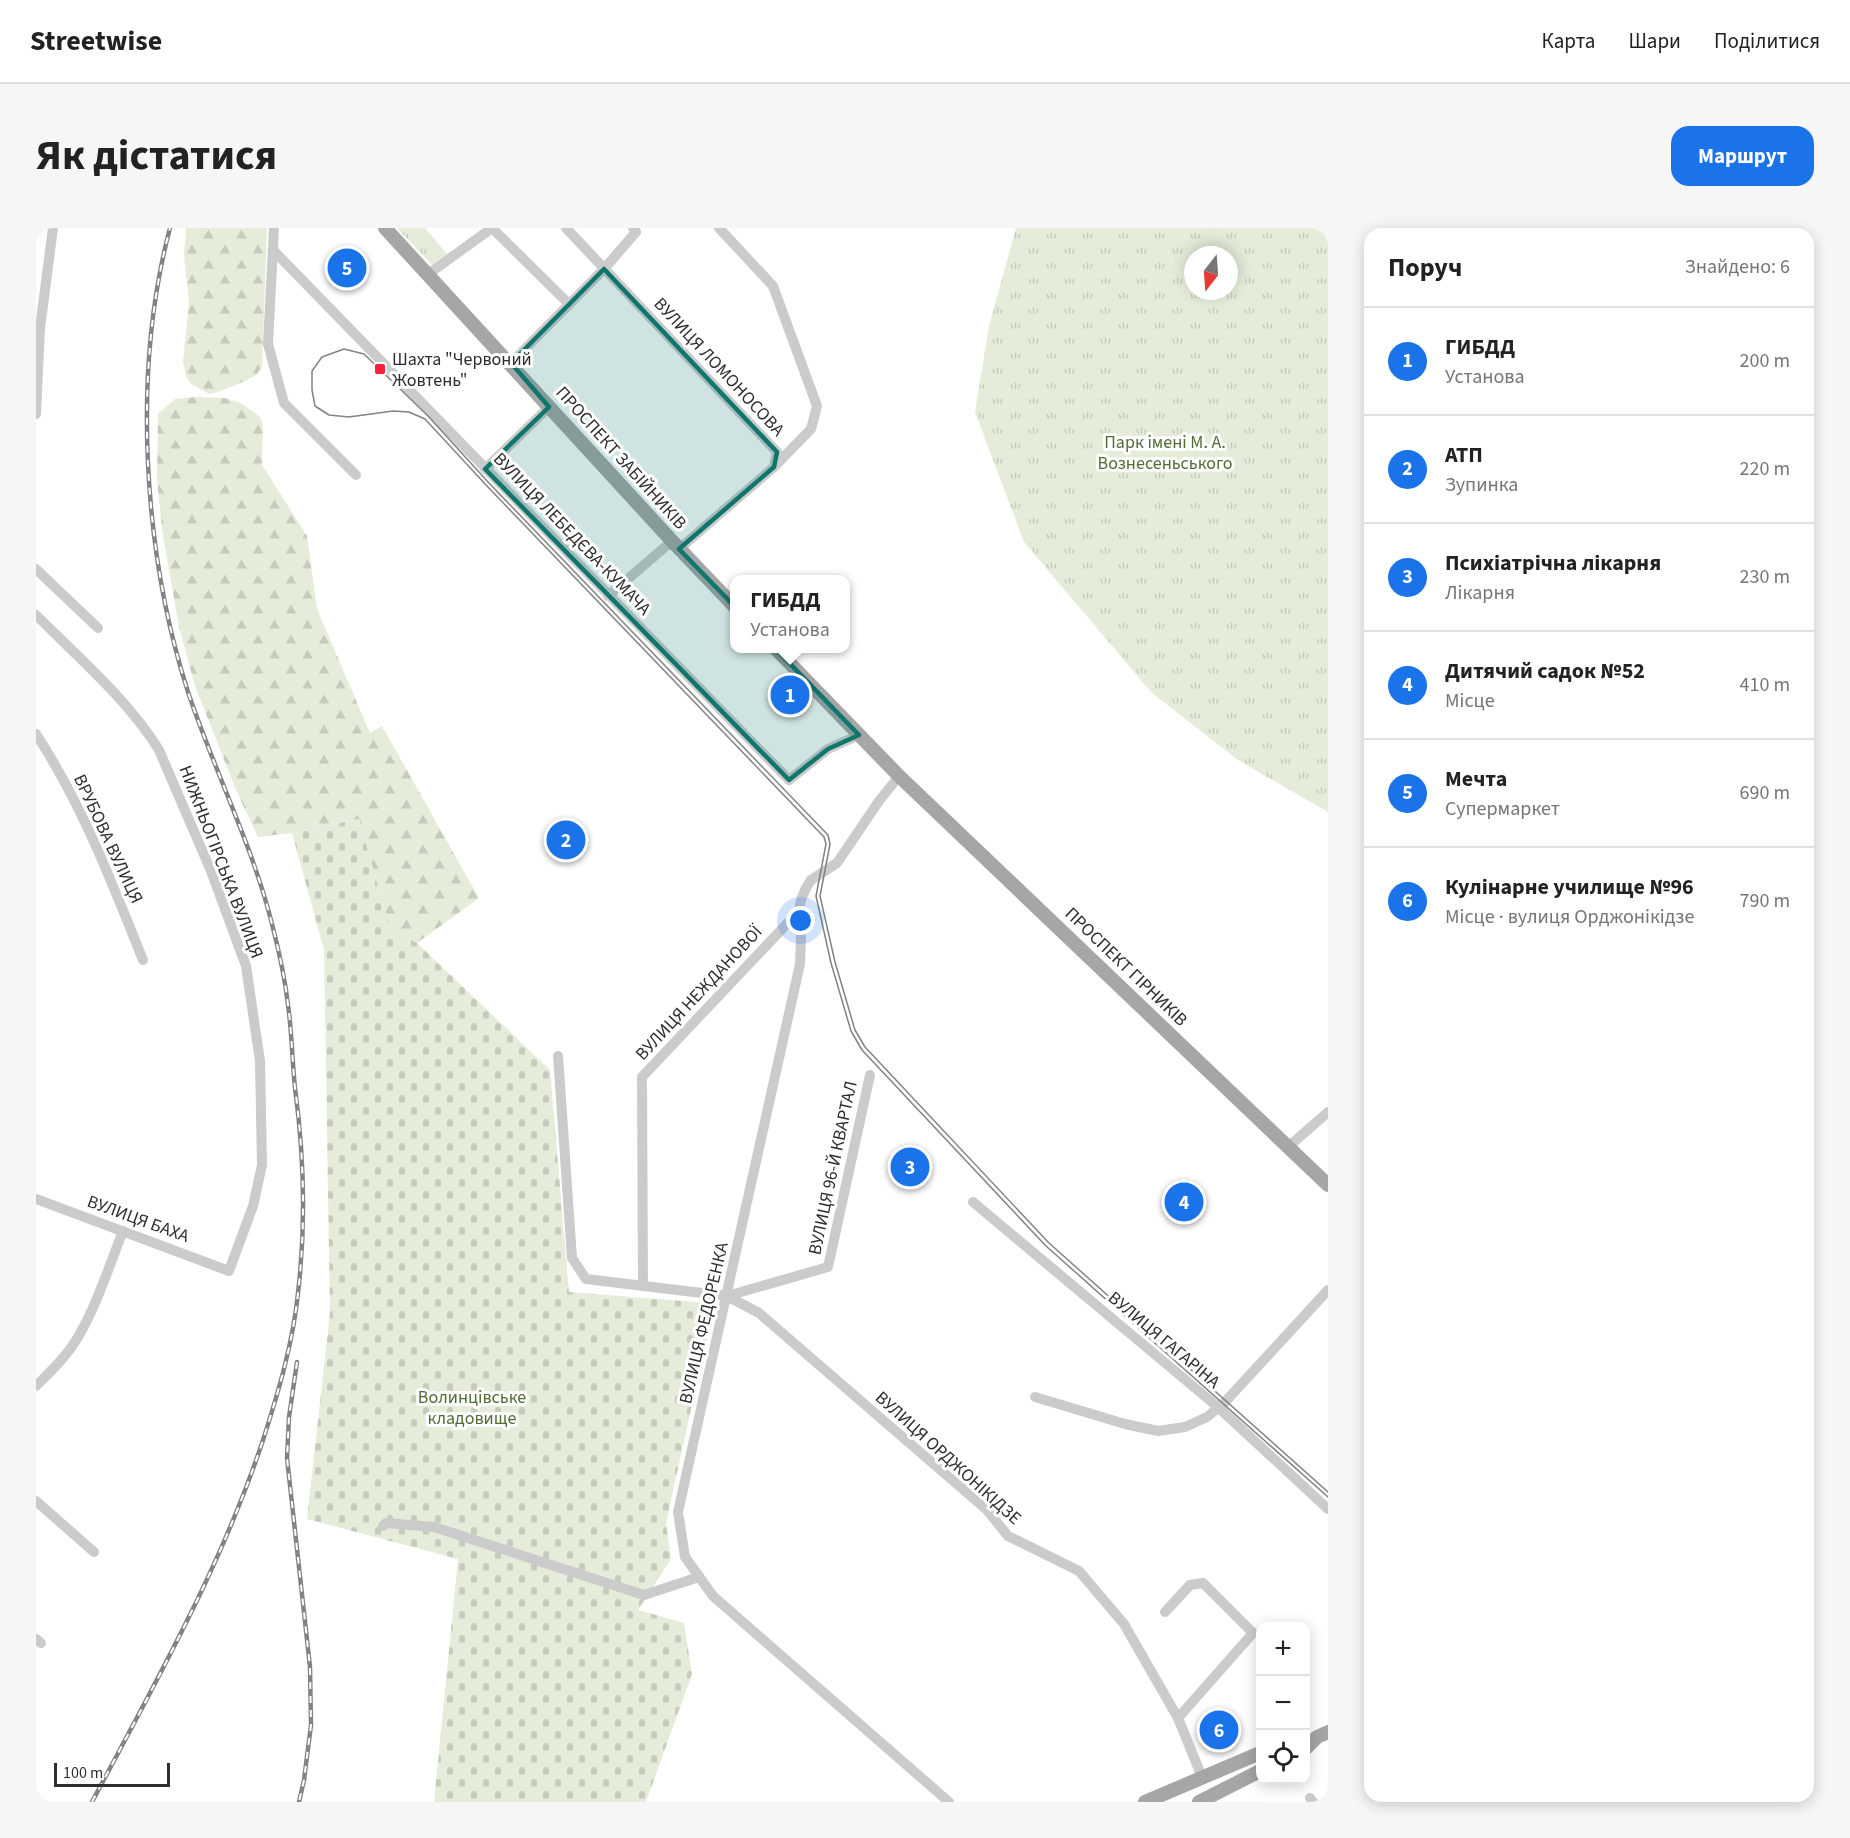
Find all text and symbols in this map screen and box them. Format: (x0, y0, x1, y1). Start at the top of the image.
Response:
text: Streetwise (30, 21, 162, 61)
text: Карта (1542, 26, 1595, 56)
text: Шари (1628, 26, 1681, 56)
text: Поділитися (1714, 26, 1820, 56)
text: Як дістатися (36, 126, 277, 186)
button: Маршрут (1671, 126, 1814, 186)
pin: 5 (328, 246, 366, 291)
north arrow (1184, 246, 1238, 300)
text: Поруч (1388, 249, 1462, 286)
text: Знайдено: 6 (1685, 253, 1790, 281)
street label: ВУЛИЦЯ ЛОМОНОСОВА (648, 292, 790, 442)
text: ГИБДД (1445, 331, 1515, 363)
place label: Шахта "Червоний Жовтень" (392, 347, 532, 393)
text: 1 (1402, 347, 1413, 375)
text: 200 m (1740, 347, 1790, 375)
marker: Шахта "Червоний Жовтень" (373, 362, 387, 376)
text: Установа (1445, 363, 1525, 391)
street label: ПРОСПЕКТ ЗАБІЙНИКІВ (550, 381, 692, 535)
park label: Парк імені М. А. Вознесеньського (1098, 430, 1232, 476)
text: АТП (1445, 439, 1483, 471)
street label: ВУЛИЦЯ ЛЕБЕДЄВА-КУМАЧА (487, 447, 657, 621)
text: 2 (1402, 455, 1413, 483)
text: 220 m (1740, 455, 1790, 483)
text: Зупинка (1445, 471, 1518, 499)
text: Психіатрічна лікарня (1445, 547, 1661, 579)
text: 3 (1402, 563, 1413, 591)
text: 230 m (1740, 563, 1790, 591)
popup (730, 575, 850, 653)
text: Лікарня (1445, 579, 1515, 607)
text: ГИБДД (750, 584, 820, 616)
text: Установа (750, 616, 830, 644)
text: Дитячий садок №52 (1445, 655, 1645, 687)
text: 4 (1402, 671, 1413, 699)
text: 410 m (1740, 671, 1790, 699)
pin: 1 (770, 672, 810, 718)
text: Місце (1445, 687, 1495, 715)
street label: НИЖНЬОГІРСЬКА ВУЛИЦЯ (173, 762, 269, 962)
text: Мечта (1445, 763, 1507, 795)
street label: ВРУБОВА ВУЛИЦЯ (67, 770, 149, 908)
text: 5 (1402, 779, 1413, 807)
text: 690 m (1740, 779, 1790, 807)
text: Супермаркет (1445, 795, 1560, 823)
pin: 2 (546, 818, 586, 862)
text: Кулінарне училище №96 (1445, 871, 1694, 903)
text: 6 (1402, 887, 1413, 915)
text: 790 m (1740, 887, 1790, 915)
street label: ПРОСПЕКТ ГІРНИКІВ (1059, 902, 1193, 1032)
text: Місце · вулиця Орджонікідзе (1445, 903, 1694, 931)
your location (786, 906, 815, 935)
street label: ВУЛИЦЯ НЕЖДАНОВОЇ (630, 919, 769, 1066)
street label: ВУЛИЦЯ 96-Й КВАРТАЛ (802, 1079, 864, 1257)
pin: 3 (890, 1144, 930, 1190)
pin: 4 (1164, 1180, 1204, 1224)
street label: ВУЛИЦЯ БАХА (84, 1189, 193, 1249)
street label: ВУЛИЦЯ ФЕДОРЕНКА (673, 1240, 735, 1406)
street label: ВУЛИЦЯ ГАГАРІНА (1103, 1286, 1226, 1394)
park label: Волинцівське кладовище (418, 1385, 526, 1431)
street label: ВУЛИЦЯ ОРДЖОНІКІДЗЕ (869, 1386, 1027, 1530)
map controls (1256, 1622, 1310, 1784)
button: + (1256, 1622, 1310, 1676)
button: − (1256, 1676, 1310, 1730)
pin: 6 (1200, 1708, 1238, 1752)
button: locate (1256, 1730, 1310, 1784)
scale bar (54, 1760, 170, 1788)
text: 100 m (63, 1762, 103, 1784)

